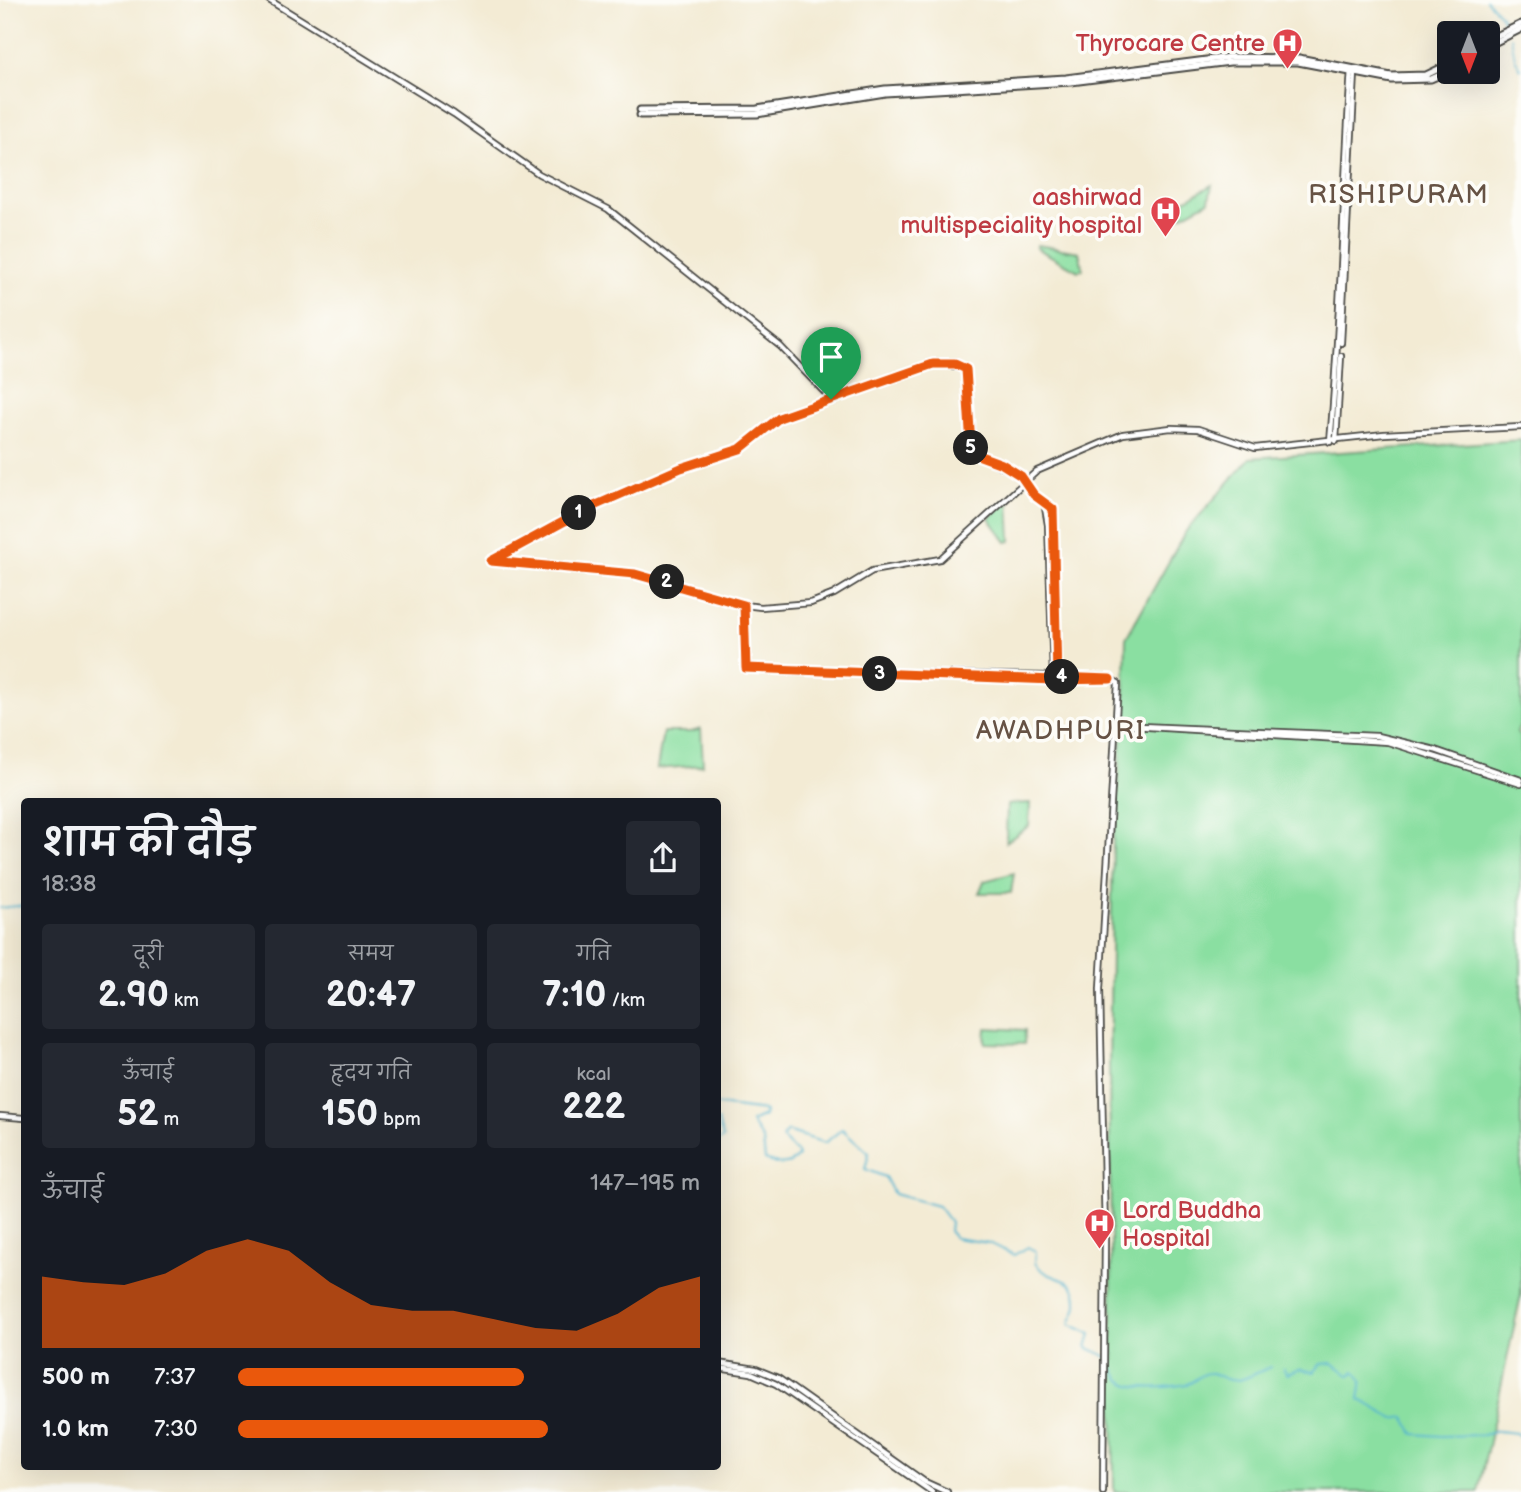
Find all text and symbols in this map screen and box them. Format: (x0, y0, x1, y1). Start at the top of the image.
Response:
north arrow (1437, 21, 1500, 84)
map controls (1437, 21, 1500, 84)
hospital icon: Thyrocare Centre (1271, 26, 1305, 70)
place label: Thyrocare Centre (1075, 29, 1265, 58)
district label: RISHIPURAM (1308, 180, 1490, 211)
place label: aashirwad multispeciality hospital (901, 183, 1142, 240)
hospital icon: aashirwad multispeciality hospital (1148, 194, 1182, 238)
pin (801, 327, 861, 399)
icon: arrive (812, 338, 850, 376)
pin: 5 (954, 430, 988, 466)
text: 5 (965, 436, 976, 459)
pin: 1 (562, 496, 596, 530)
text: 1 (575, 501, 583, 524)
pin: 2 (650, 564, 684, 600)
text: 2 (661, 570, 672, 593)
pin: 3 (862, 656, 898, 692)
pin: 4 (1044, 660, 1080, 694)
text: 3 (874, 662, 885, 685)
text: 4 (1056, 665, 1067, 688)
district label: AWADHPURI (976, 716, 1146, 747)
text: शाम की दौड़ (42, 821, 254, 866)
button: share (626, 821, 700, 895)
text: 18:38 (42, 870, 97, 898)
text: दूरी (133, 943, 163, 966)
text: समय (348, 943, 394, 966)
text: गति (576, 943, 611, 966)
text: 2.90 (98, 974, 169, 1017)
text: 20:47 (326, 974, 416, 1017)
text: 7:10 (542, 974, 606, 1017)
text: km (169, 989, 199, 1012)
text: /km (606, 989, 645, 1012)
text: ऊँचाई (123, 1062, 174, 1085)
text: हृदय गति (331, 1062, 411, 1085)
text: kcal (577, 1063, 611, 1086)
text: 222 (562, 1086, 625, 1129)
text: 52 (117, 1093, 158, 1136)
text: 150 (321, 1093, 378, 1136)
text: m (158, 1108, 179, 1131)
text: bpm (378, 1108, 421, 1131)
text: 147–195 m (590, 1169, 700, 1197)
text: ऊँचाई (42, 1177, 104, 1205)
place label: Lord Buddha Hospital (1122, 1196, 1261, 1253)
hospital icon: Lord Buddha Hospital (1082, 1207, 1116, 1251)
text: 500 m (42, 1363, 110, 1391)
text: 7:37 (154, 1363, 195, 1391)
text: 1.0 km (42, 1415, 109, 1443)
text: 7:30 (154, 1415, 198, 1443)

